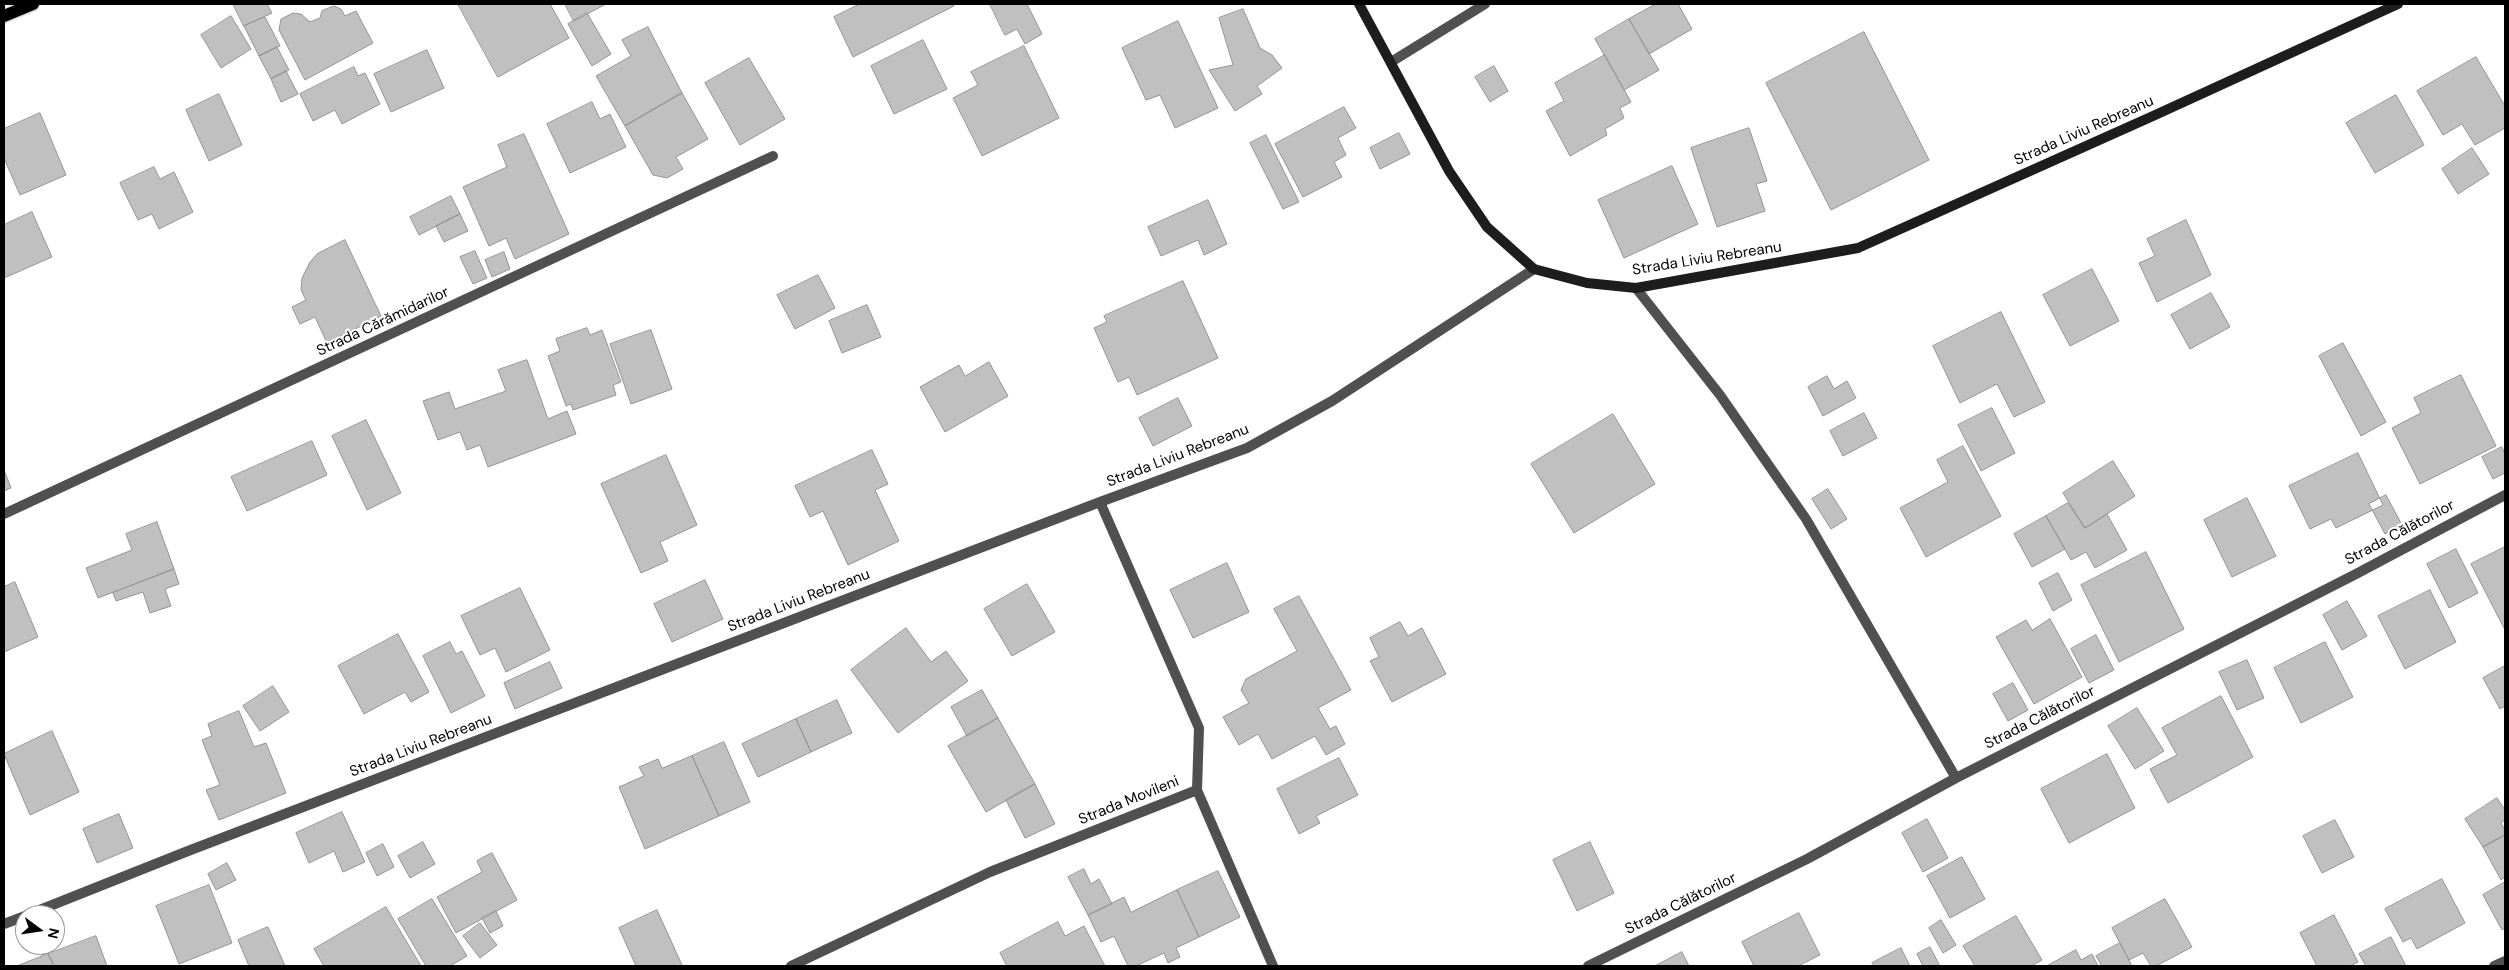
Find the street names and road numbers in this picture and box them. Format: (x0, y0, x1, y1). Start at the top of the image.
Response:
street label: Strada Liviu Rebreanu (2011, 92, 2157, 170)
street label: Strada Liviu Rebreanu (1631, 238, 1783, 280)
street label: Strada Cărămidarilor (314, 283, 452, 361)
street label: Strada Liviu Rebreanu (1104, 421, 1252, 491)
street label: Strada Călătorilor (2342, 497, 2458, 569)
street label: Strada Liviu Rebreanu (725, 566, 873, 636)
street label: Strada Călătorilor (1982, 682, 2098, 754)
street label: Strada Liviu Rebreanu (347, 711, 495, 781)
street label: Strada Movileni (1076, 773, 1182, 829)
street label: Strada Călătorilor (1622, 869, 1740, 939)

